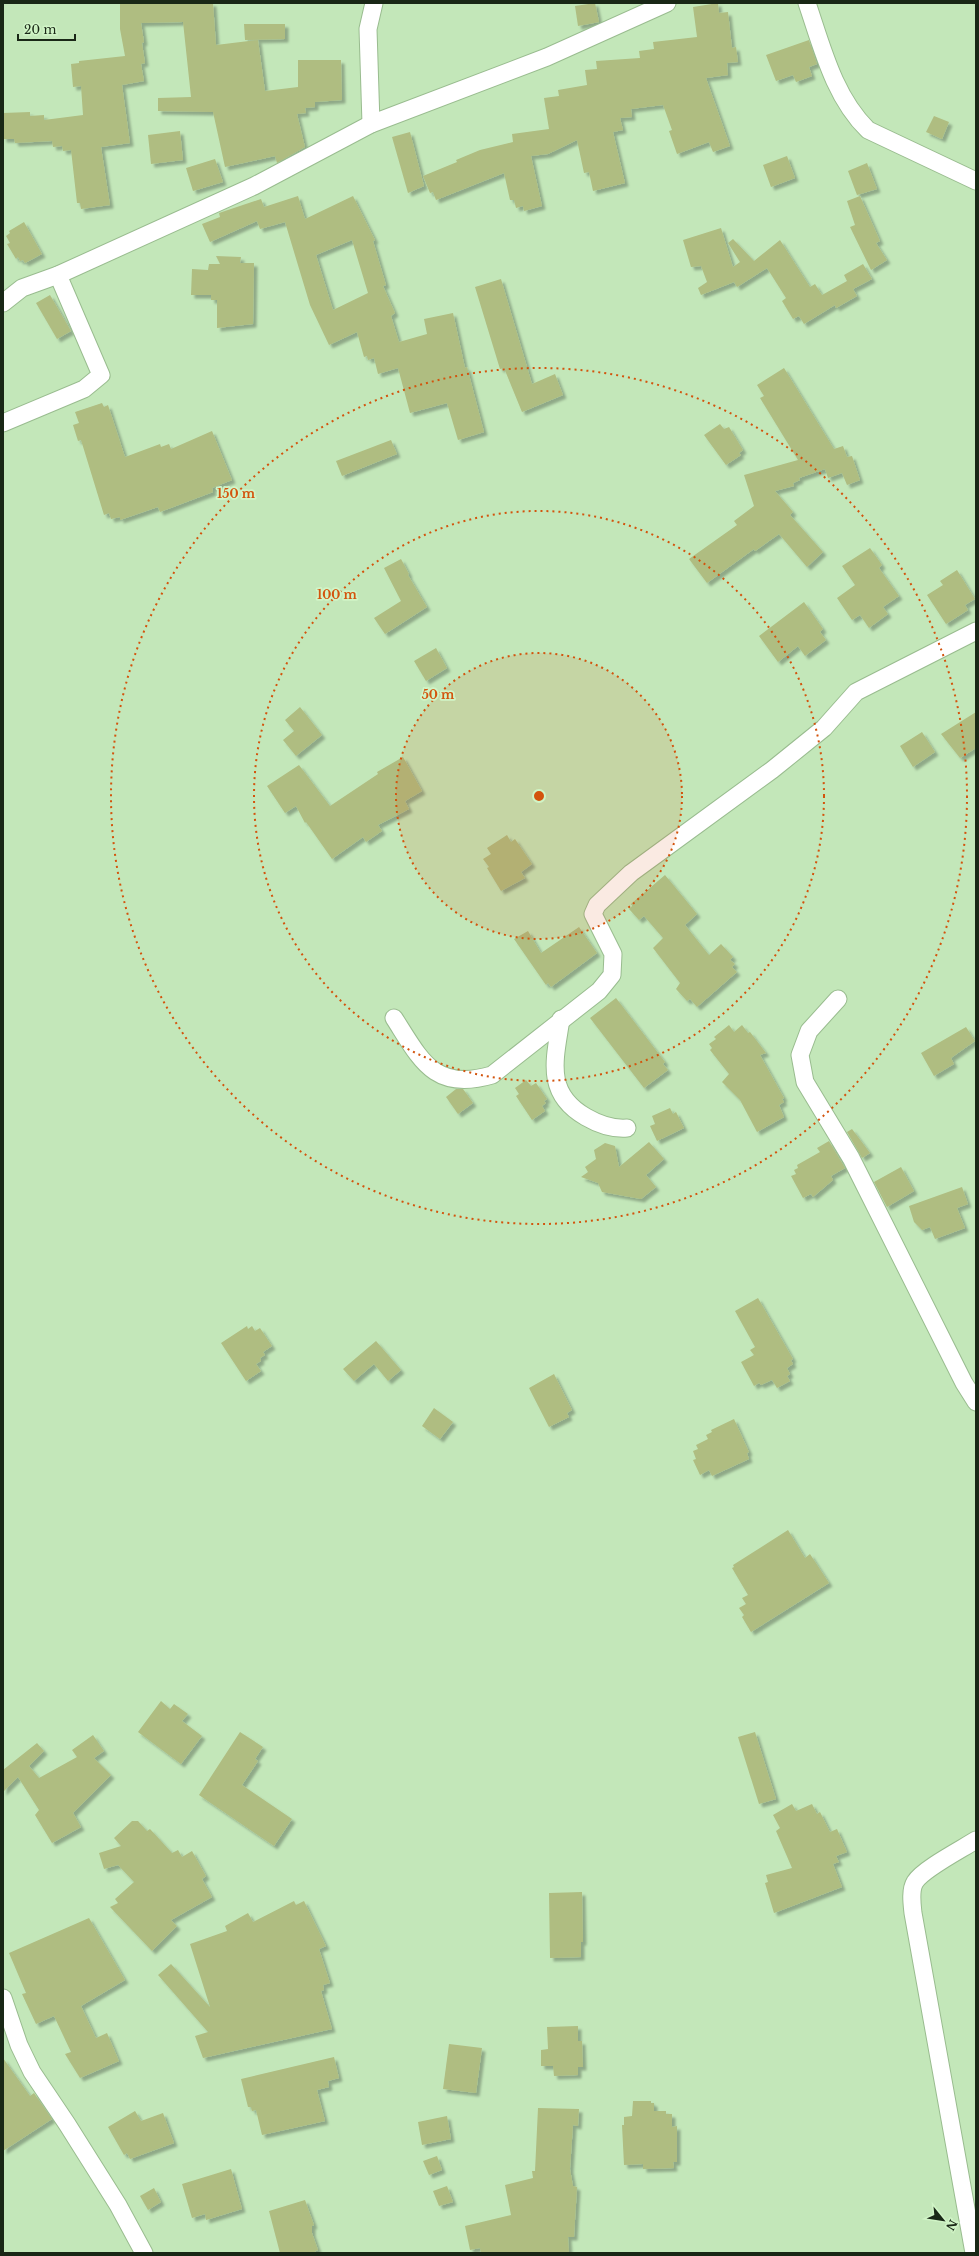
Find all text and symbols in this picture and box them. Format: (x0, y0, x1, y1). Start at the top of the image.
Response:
scale bar (18, 16, 75, 42)
text: 20 m (24, 22, 56, 37)
text: 150 m (217, 486, 256, 501)
text: 100 m (317, 587, 358, 602)
text: 50 m (422, 687, 455, 702)
centre of rings (532, 789, 546, 803)
north arrow (923, 2200, 963, 2240)
text: N (943, 2217, 960, 2234)

